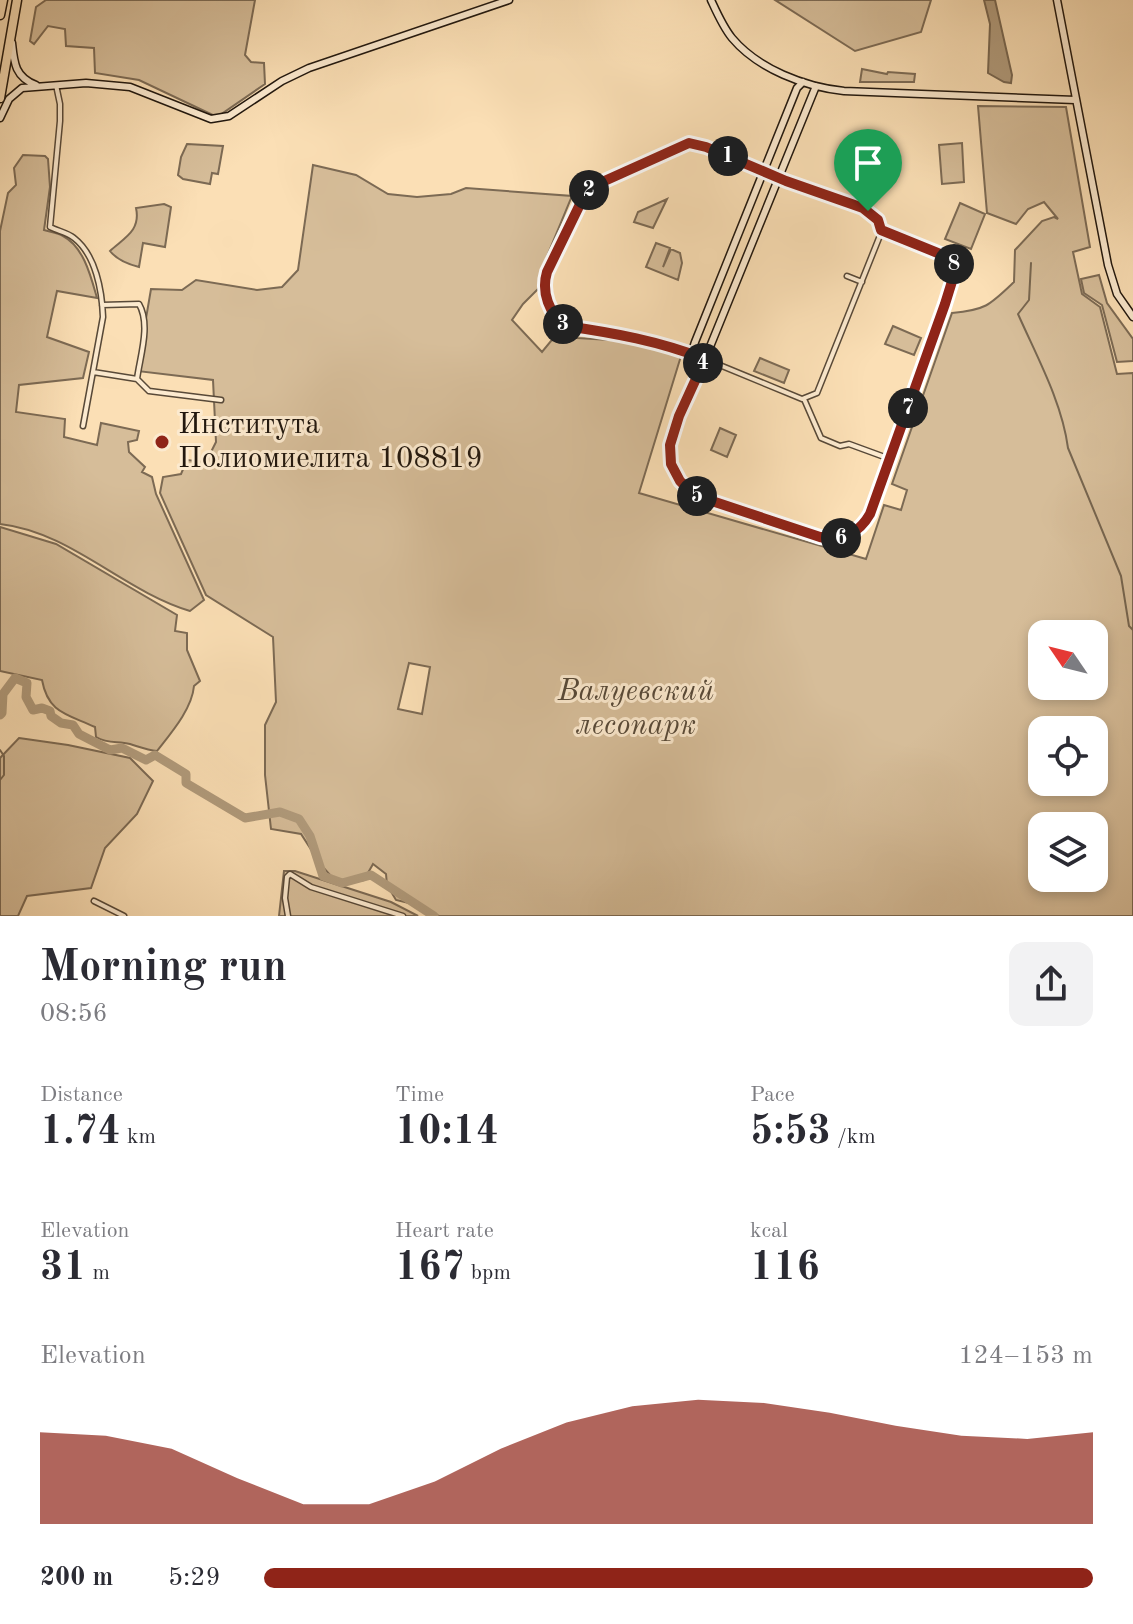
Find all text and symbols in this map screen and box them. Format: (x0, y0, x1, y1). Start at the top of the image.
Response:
pin (834, 129, 902, 211)
pin: 1 (708, 136, 748, 176)
icon: arrive (846, 141, 890, 185)
text: 1 (722, 145, 734, 167)
pin: 2 (569, 170, 609, 210)
text: 2 (583, 179, 595, 201)
pin: 8 (934, 244, 974, 284)
text: 8 (948, 253, 960, 275)
pin: 3 (543, 304, 583, 344)
text: 3 (557, 313, 569, 335)
pin: 4 (683, 343, 723, 383)
text: 4 (697, 352, 709, 374)
pin: 7 (888, 388, 928, 428)
text: 7 (902, 397, 914, 419)
place label: Института Полиомиелита 108819 (178, 410, 483, 474)
marker: Института Полиомиелита 108819 (153, 433, 171, 451)
pin: 5 (677, 476, 717, 516)
text: 5 (691, 485, 703, 507)
pin: 6 (821, 518, 861, 558)
text: 6 (835, 527, 847, 549)
north arrow (1028, 620, 1108, 700)
map controls (1028, 620, 1108, 892)
park label: Валуевский лесопарк (557, 677, 714, 741)
button: locate (1028, 716, 1108, 796)
button: layers (1028, 812, 1108, 892)
button: share (1009, 942, 1093, 1026)
text: Morning run (40, 946, 287, 990)
text: 08:56 (40, 1001, 108, 1027)
text: Distance (40, 1084, 123, 1106)
text: Time (395, 1084, 444, 1106)
text: Pace (750, 1084, 795, 1106)
text: 1.74 (40, 1113, 121, 1153)
text: 10:14 (395, 1113, 499, 1153)
text: 5:53 (750, 1113, 831, 1153)
text: km (121, 1126, 156, 1148)
text: /km (831, 1126, 876, 1148)
text: Elevation (40, 1220, 130, 1242)
text: Heart rate (395, 1220, 494, 1242)
text: kcal (750, 1220, 788, 1242)
text: 31 (40, 1249, 86, 1289)
text: 167 (395, 1249, 465, 1289)
text: 116 (750, 1249, 820, 1289)
text: m (86, 1262, 110, 1284)
text: bpm (465, 1262, 511, 1284)
text: Elevation (40, 1343, 146, 1369)
text: 124–153 m (958, 1343, 1093, 1369)
text: 200 m (40, 1565, 113, 1591)
text: 5:29 (168, 1565, 221, 1591)

